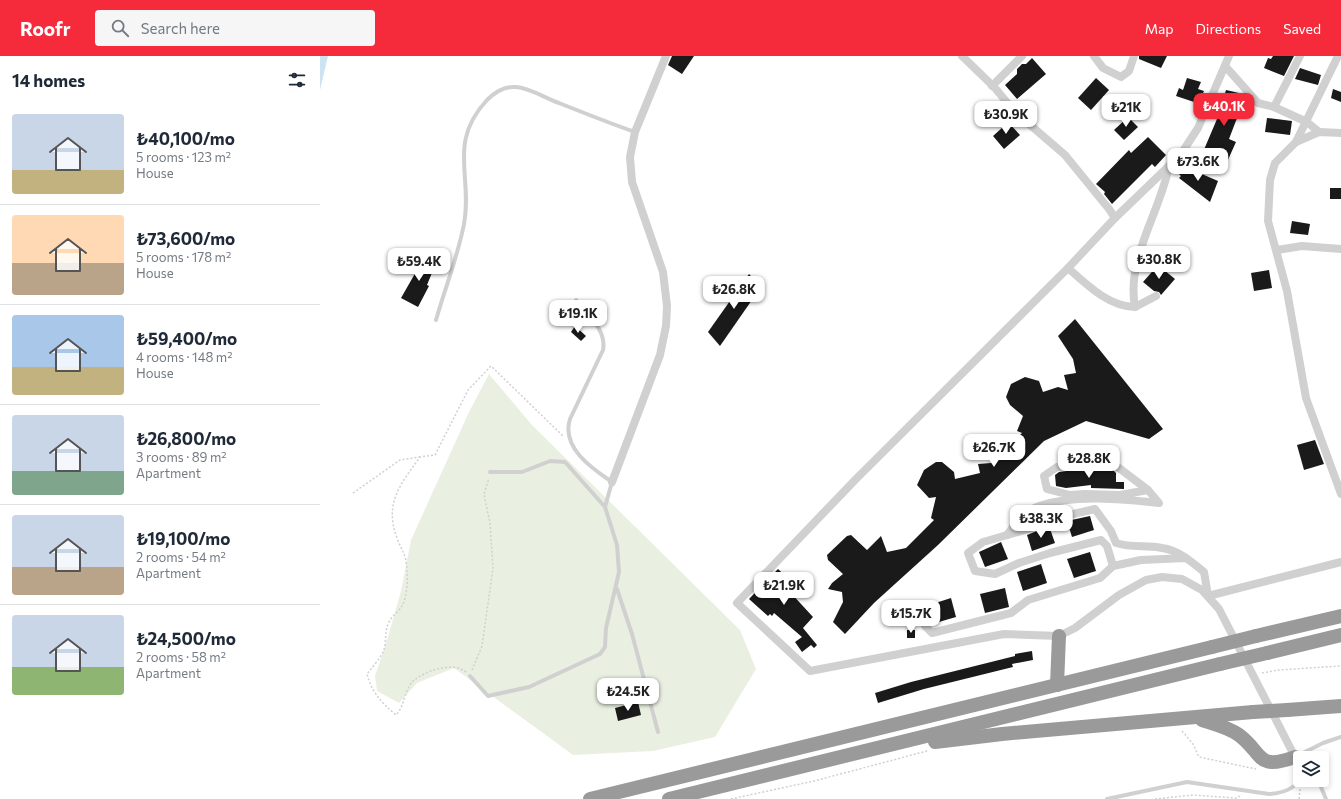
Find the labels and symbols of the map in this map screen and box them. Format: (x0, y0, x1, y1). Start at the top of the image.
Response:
pin: ₺40.1K (1191, 93, 1257, 127)
pin: ₺21K (1102, 94, 1150, 128)
pin: ₺30.9K (973, 101, 1039, 135)
pin: ₺73.6K (1165, 148, 1231, 182)
pin: ₺30.8K (1126, 246, 1192, 280)
pin: ₺59.4K (386, 248, 452, 282)
pin: ₺26.8K (701, 276, 767, 310)
pin: ₺19.1K (545, 300, 611, 334)
pin: ₺26.7K (961, 434, 1027, 468)
pin: ₺28.8K (1056, 445, 1122, 479)
pin: ₺38.3K (1008, 505, 1074, 539)
pin: ₺21.9K (751, 572, 817, 606)
pin: ₺15.7K (878, 600, 944, 634)
pin: ₺24.5K (595, 678, 661, 712)

